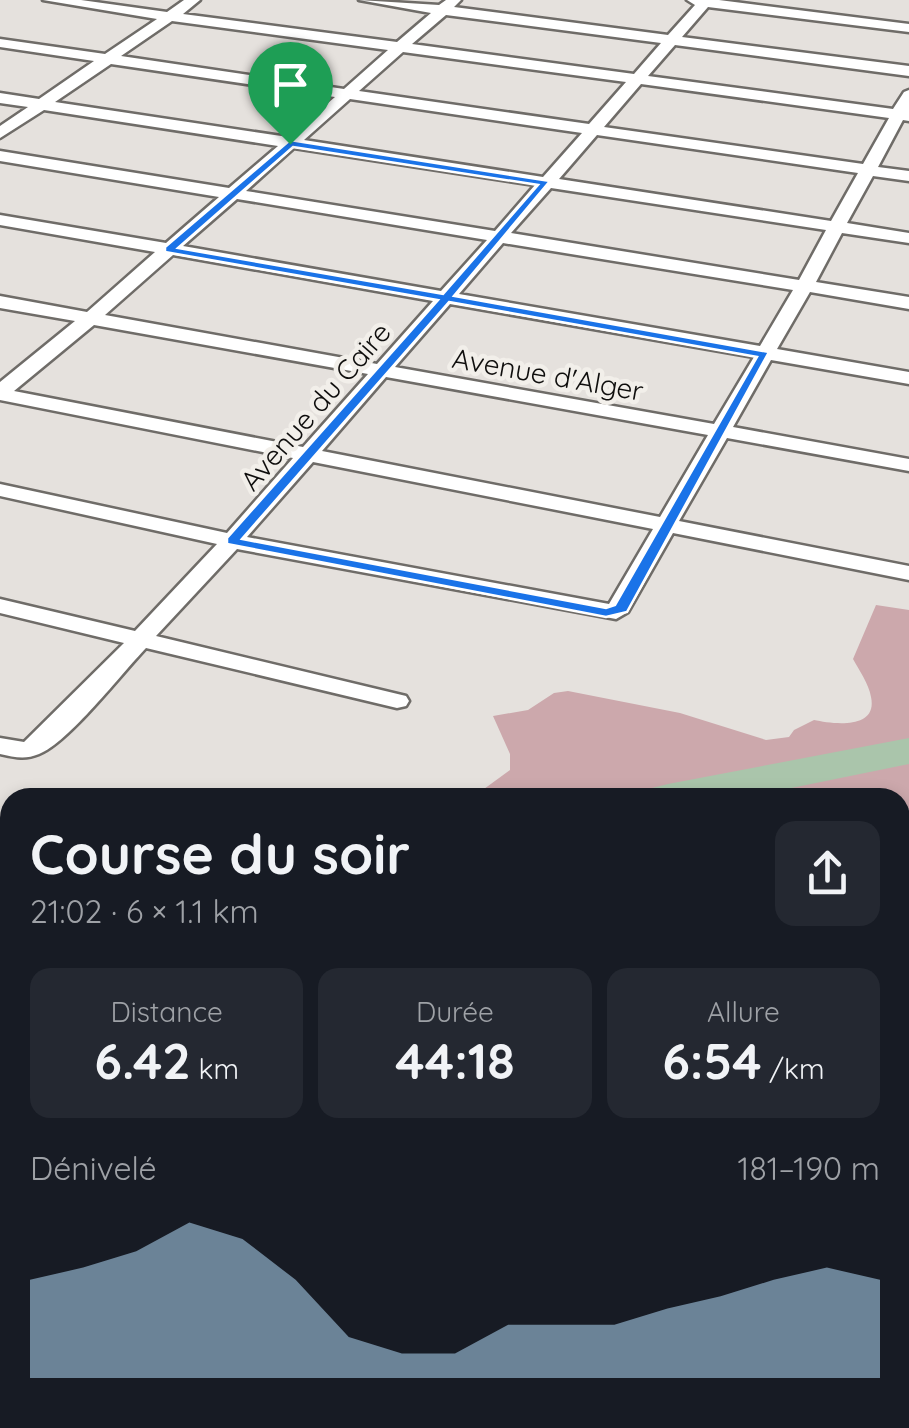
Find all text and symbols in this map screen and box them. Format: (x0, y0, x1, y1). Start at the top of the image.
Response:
pin (248, 42, 333, 145)
icon: arrive (263, 57, 318, 112)
street label: Avenue du Caire (232, 315, 398, 497)
street label: Avenue d'Alger (450, 340, 647, 408)
text: Course du soir (30, 819, 410, 888)
button: share (775, 821, 880, 926)
text: 21:02 · 6 × 1.1 km (30, 891, 259, 931)
text: Distance (111, 994, 223, 1029)
text: Durée (416, 994, 494, 1029)
text: Allure (707, 994, 780, 1029)
text: 6.42 (94, 1029, 191, 1092)
text: 44:18 (395, 1029, 515, 1092)
text: 6:54 (662, 1029, 762, 1092)
text: km (191, 1051, 239, 1086)
text: /km (762, 1051, 824, 1086)
text: Dénivelé (30, 1148, 157, 1188)
text: 181–190 m (738, 1148, 880, 1188)

